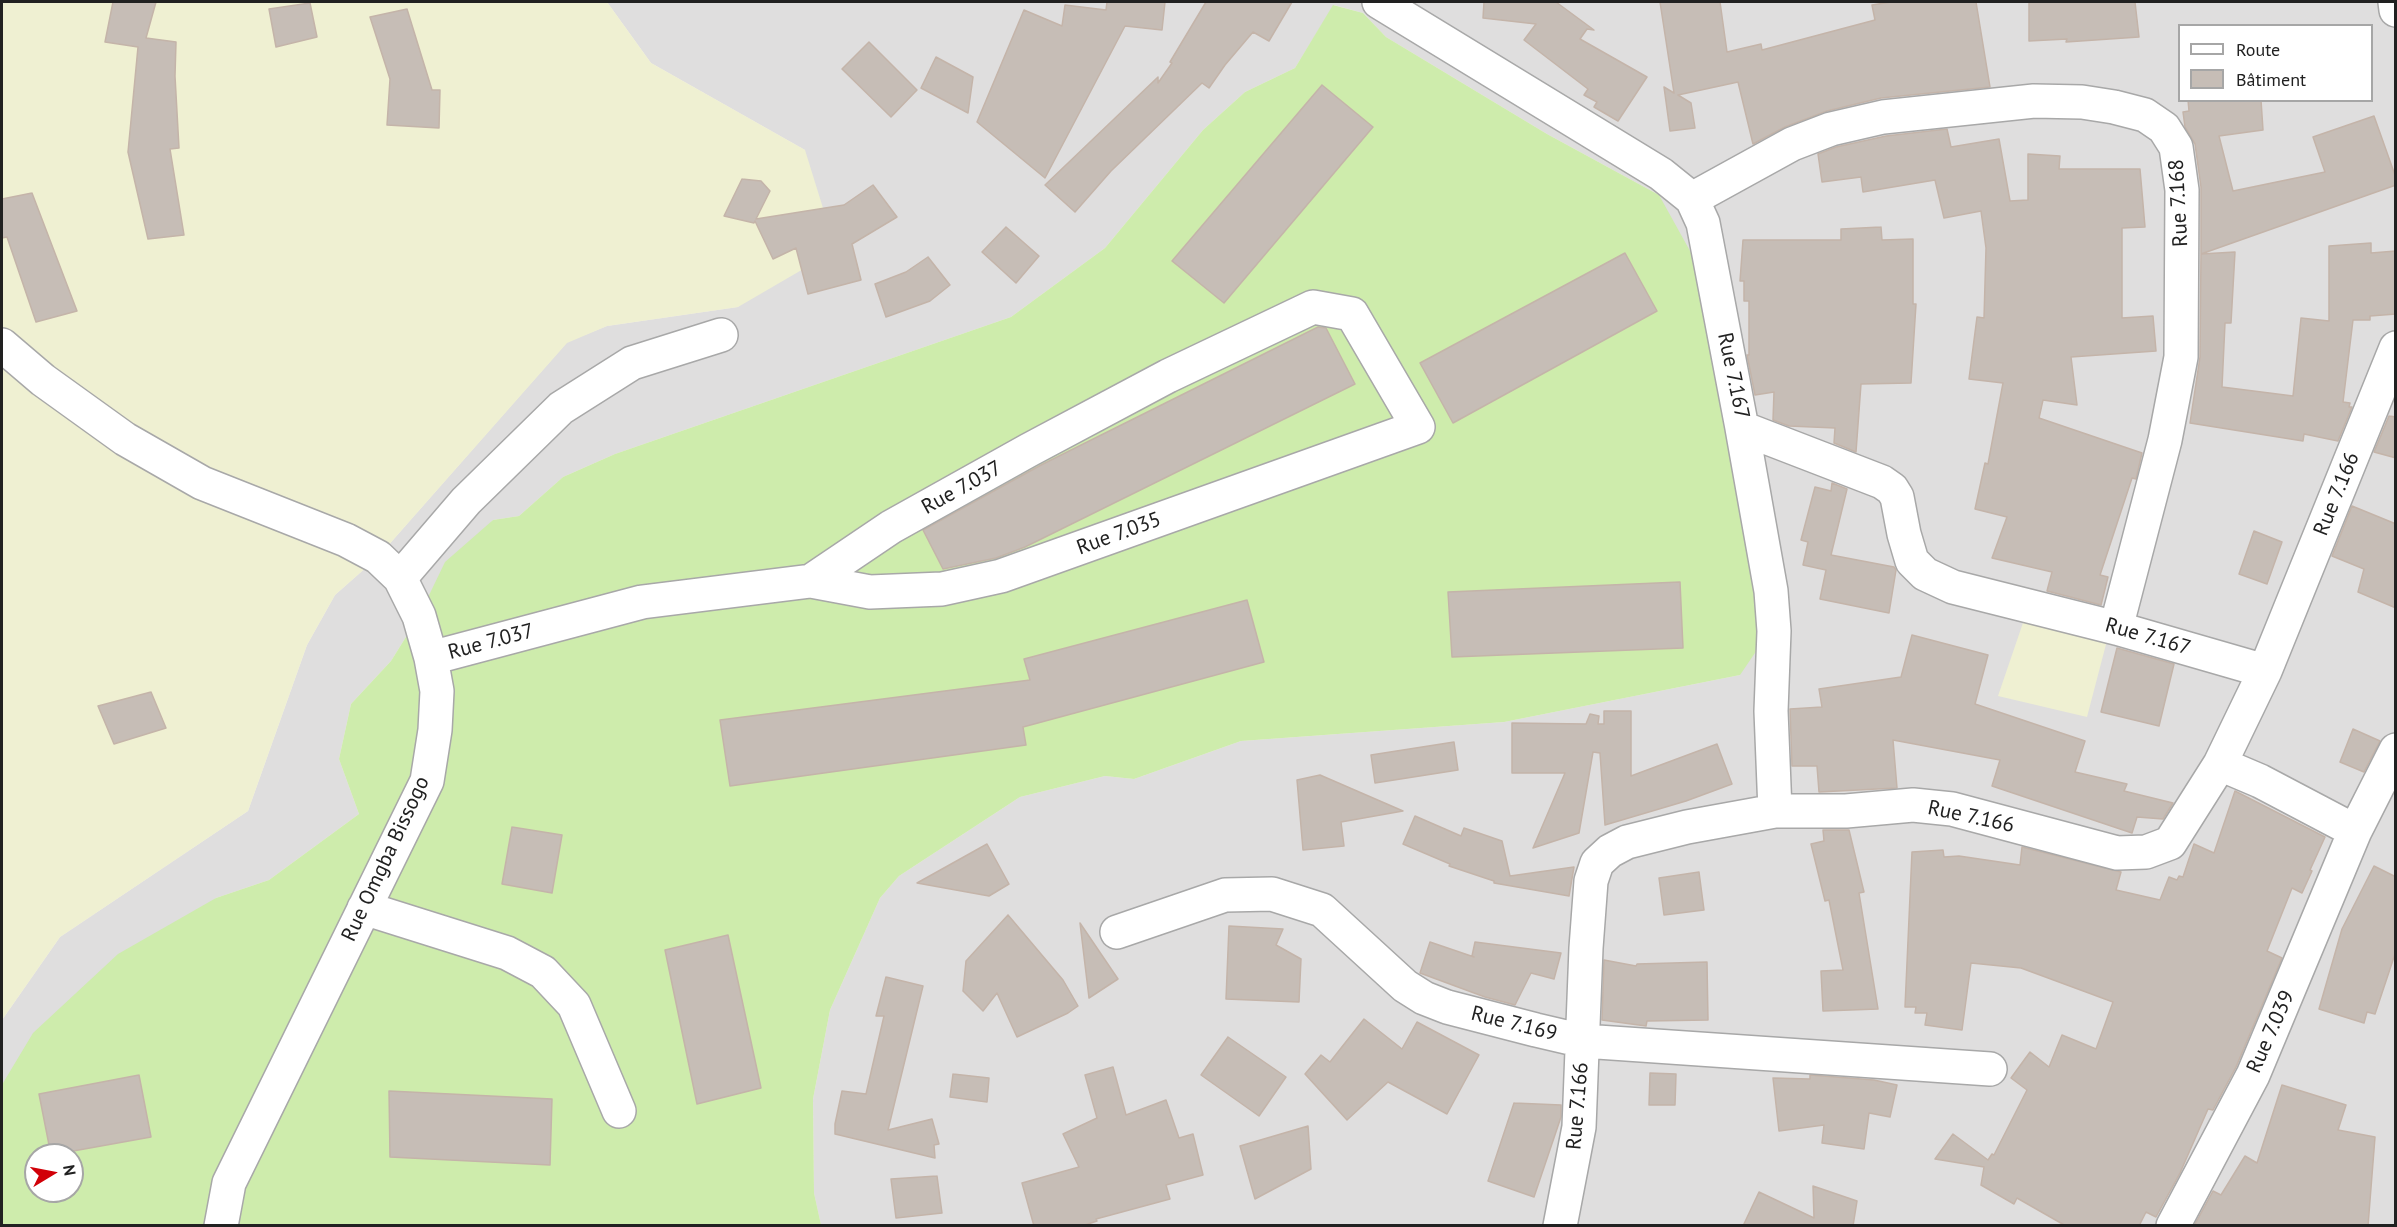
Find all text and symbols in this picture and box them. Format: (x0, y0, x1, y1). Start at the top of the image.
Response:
legend (2178, 24, 2373, 102)
text: Route (2236, 38, 2280, 61)
text: Bâtiment (2236, 68, 2306, 91)
street label: Rue 7.168 (2164, 158, 2194, 248)
street label: Rue 7.167 (1712, 330, 1754, 422)
street label: Rue 7.166 (2309, 449, 2365, 539)
street label: Rue 7.037 (917, 456, 1007, 520)
street label: Rue 7.035 (1073, 507, 1165, 561)
street label: Rue 7.167 (2102, 613, 2194, 661)
street label: Rue 7.037 (445, 618, 537, 666)
street label: Rue Omgba Bissogo (337, 772, 435, 946)
street label: Rue 7.166 (1925, 796, 2017, 838)
street label: Rue 7.039 (2242, 987, 2300, 1077)
street label: Rue 7.169 (1468, 1001, 1560, 1047)
street label: Rue 7.166 (1562, 1061, 1594, 1151)
north arrow (24, 1143, 84, 1203)
text: N (59, 1163, 81, 1177)

